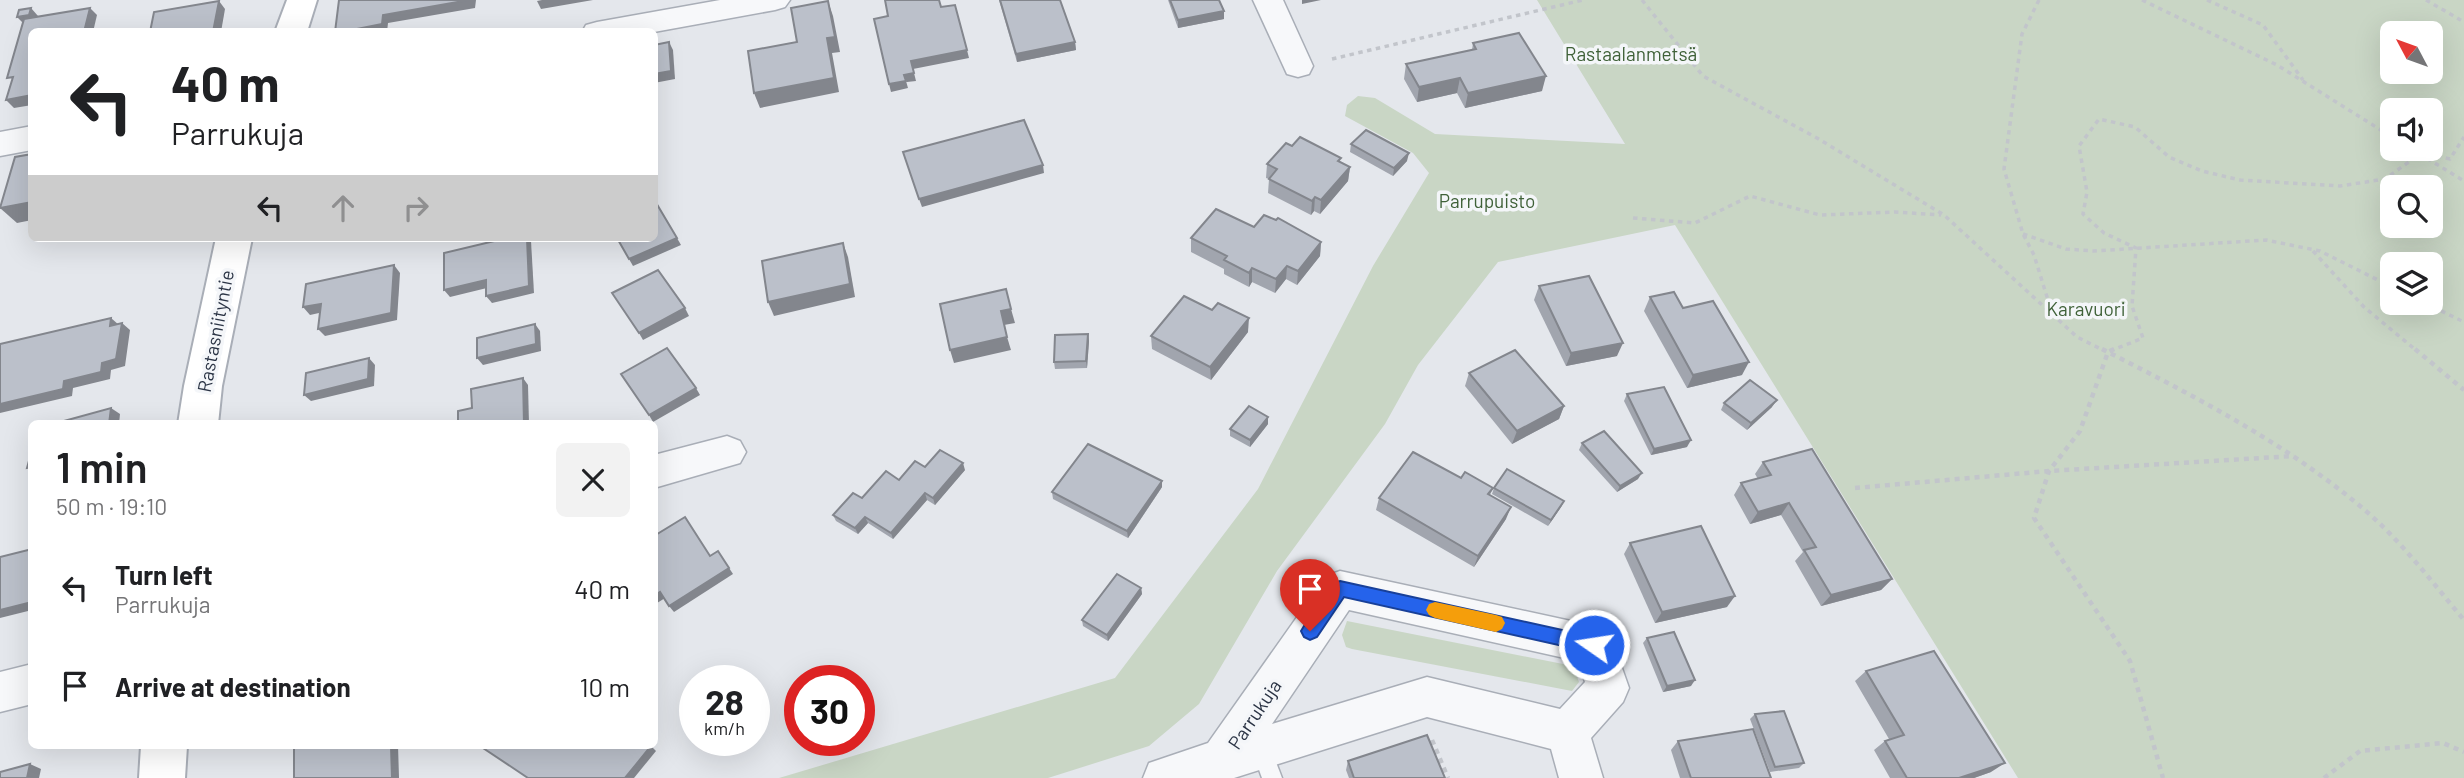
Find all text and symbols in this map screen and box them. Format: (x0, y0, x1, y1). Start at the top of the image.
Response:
north arrow (2380, 21, 2443, 84)
map controls (2380, 21, 2443, 315)
park label: Rastaalanmetsä (1565, 42, 1697, 65)
text: 40 m (171, 53, 279, 112)
icon: left (56, 56, 147, 147)
button: sound (2380, 98, 2443, 161)
text: Parrukuja (171, 113, 304, 151)
button: search (2380, 175, 2443, 238)
icon: left (251, 189, 289, 227)
icon: ahead (324, 189, 362, 227)
icon: right (397, 189, 435, 227)
park label: Parrupuisto (1439, 189, 1535, 212)
button: layers (2380, 252, 2443, 315)
street label: Rastasniityntie (192, 268, 238, 394)
park label: Karavuori (2046, 297, 2126, 320)
text: 1 min (56, 441, 148, 491)
button: close (556, 443, 630, 517)
text: 50 m · 19:10 (56, 492, 167, 520)
text: Turn left (115, 559, 213, 590)
pin (1280, 559, 1340, 631)
icon: left (56, 569, 94, 607)
icon: arrive (1291, 570, 1329, 608)
text: 40 m (574, 573, 630, 604)
text: Parrukuja (115, 590, 211, 618)
position arrow (1557, 608, 1631, 682)
speed limit sign: 30 (784, 665, 875, 756)
icon: arrive (56, 667, 94, 705)
text: Arrive at destination (115, 671, 351, 702)
text: 10 m (580, 671, 630, 702)
street label: Parrukuja (1222, 675, 1286, 753)
text: 28 (705, 680, 744, 722)
text: km/h (704, 717, 745, 739)

